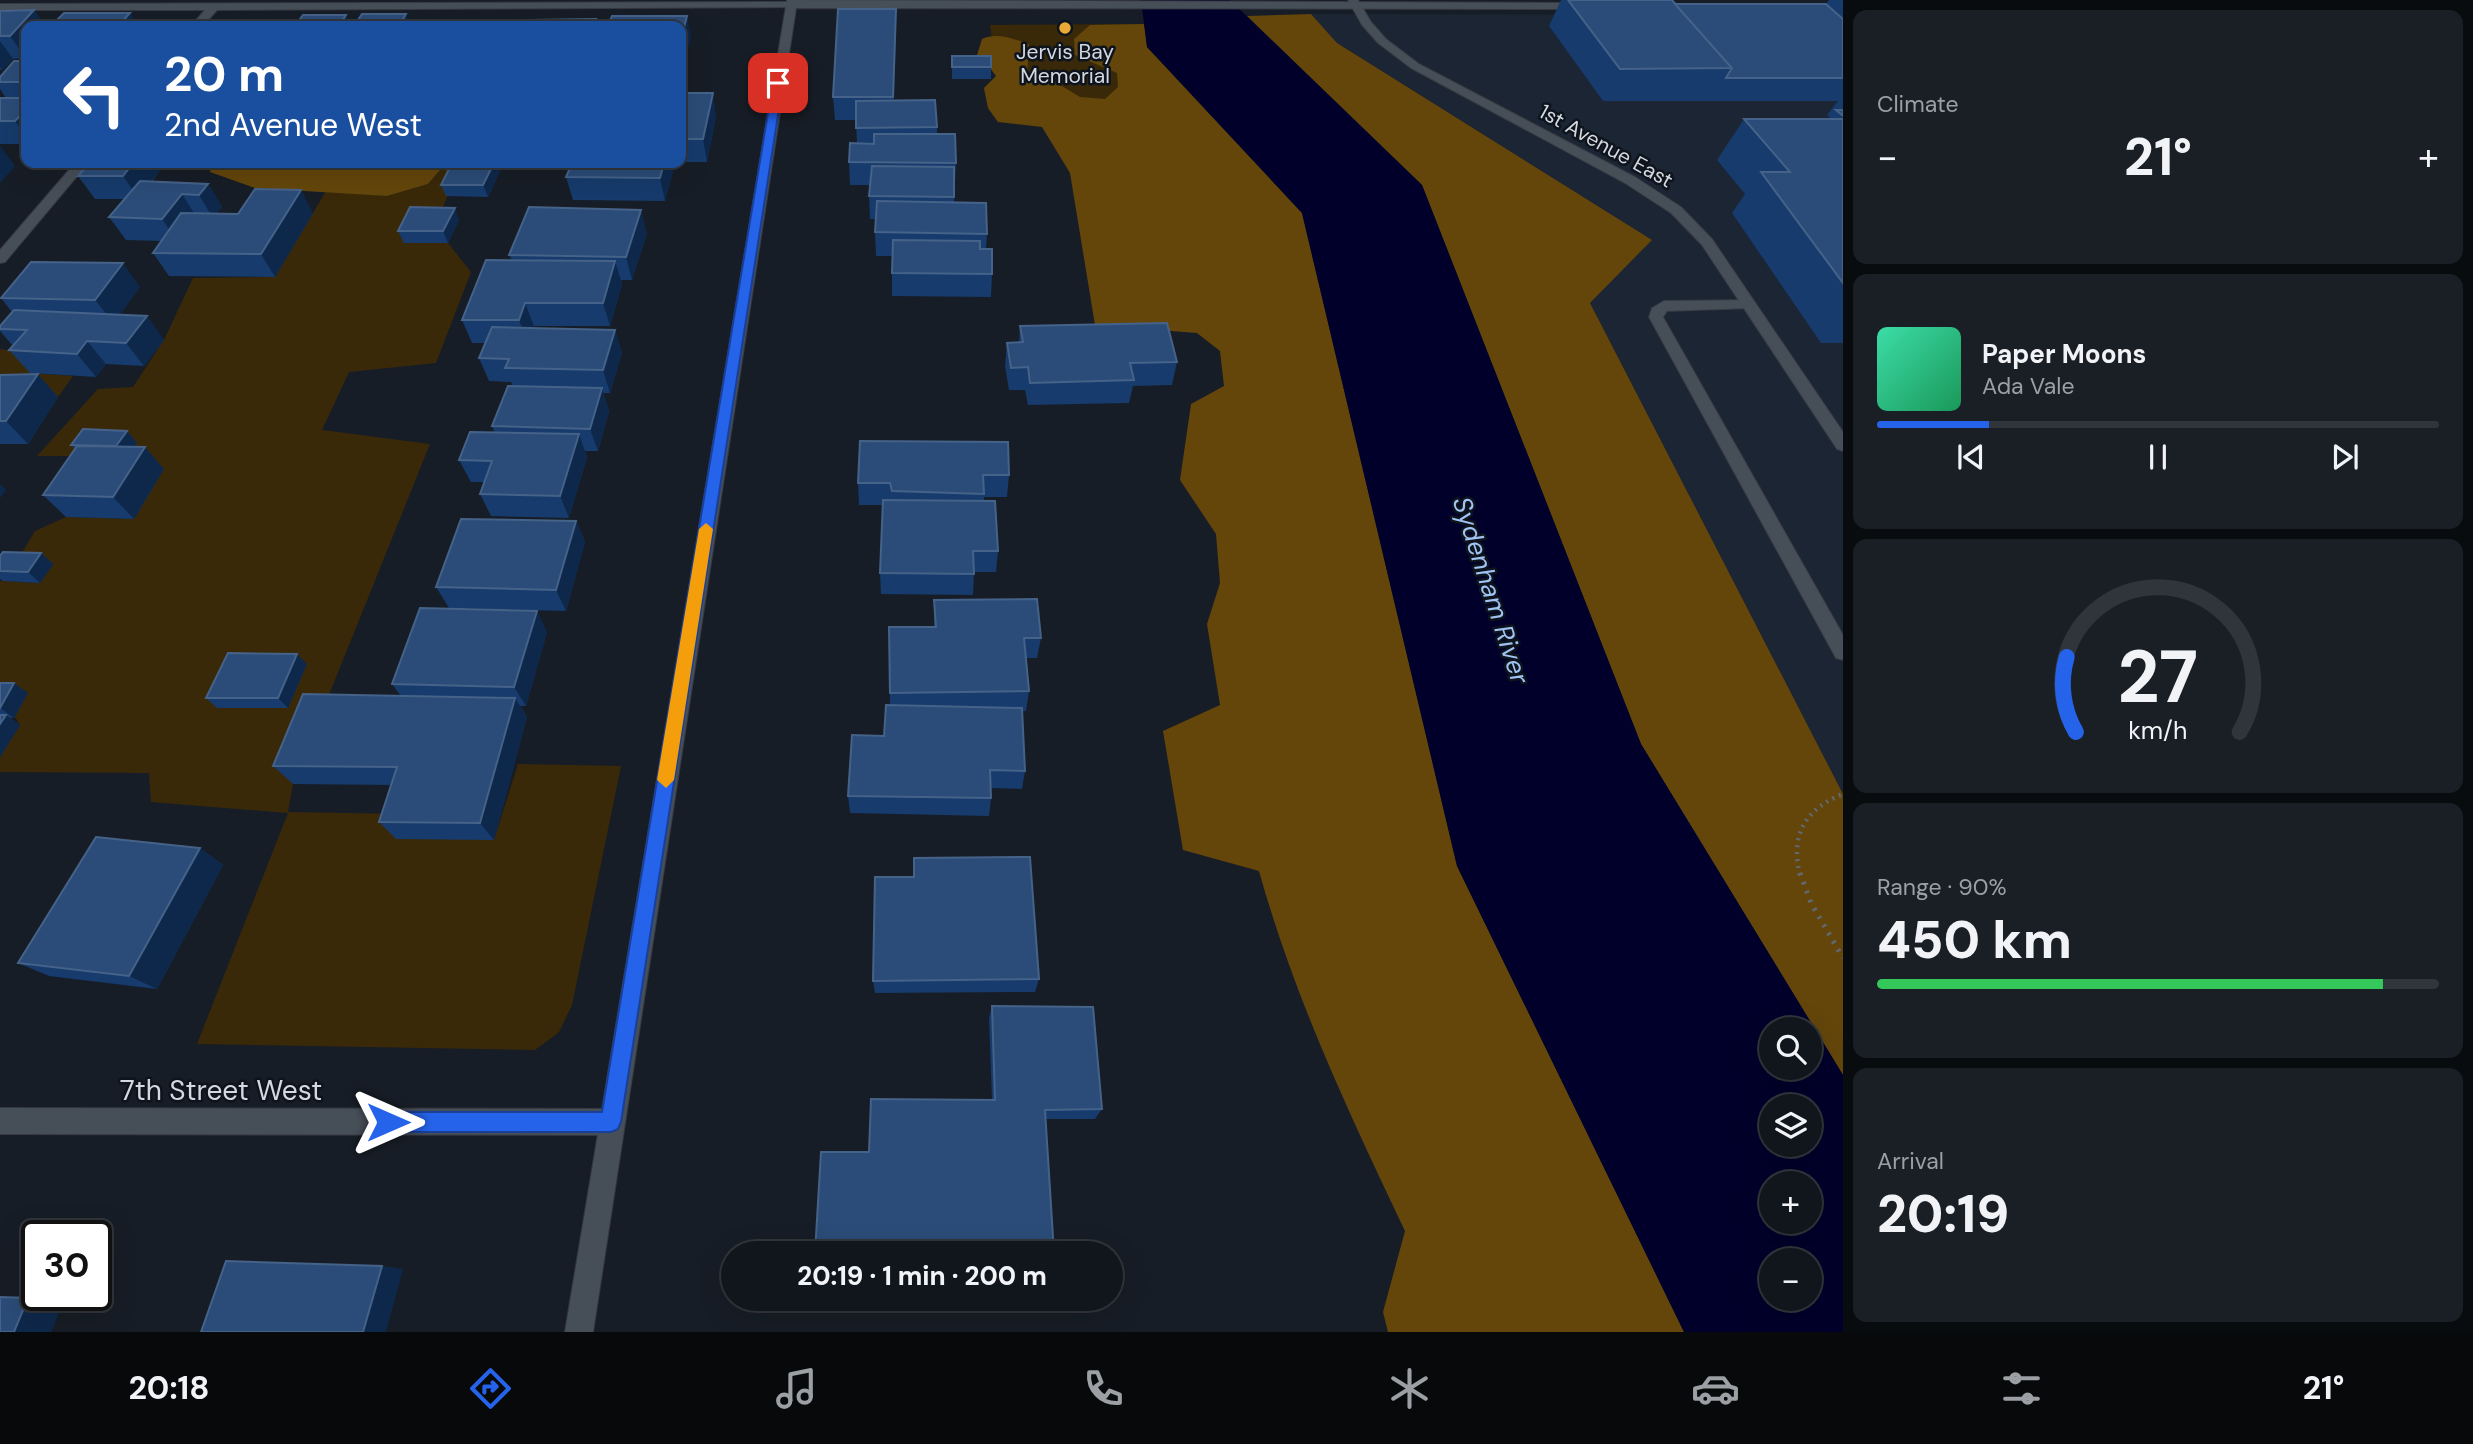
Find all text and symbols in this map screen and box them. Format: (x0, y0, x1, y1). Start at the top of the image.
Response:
marker: Jervis Bay Memorial (1057, 20, 1073, 36)
place label: Jervis Bay Memorial (1016, 38, 1114, 90)
text: 20 m (164, 42, 284, 106)
icon: left (49, 49, 140, 140)
pin (748, 53, 808, 113)
icon: arrive (759, 64, 797, 102)
text: Climate (1877, 89, 1959, 119)
street label: 1st Avenue East (1534, 98, 1678, 194)
text: 2nd Avenue West (164, 104, 422, 146)
text: 21° (2124, 123, 2192, 191)
text: − (1877, 132, 1898, 182)
text: + (2418, 132, 2439, 182)
text: Paper Moons (1982, 337, 2146, 371)
text: Ada Vale (1982, 371, 2075, 401)
icon: previous (1952, 438, 1990, 476)
icon: pause (2139, 438, 2177, 476)
icon: next (2326, 438, 2364, 476)
water label: Sydenham River (1445, 492, 1538, 689)
text: 27 (2118, 630, 2198, 725)
text: km/h (2128, 714, 2188, 747)
text: Range · 90% (1877, 872, 2007, 902)
text: 450 km (1877, 906, 2072, 974)
map controls (1759, 1017, 1822, 1311)
button: search (1759, 1017, 1822, 1080)
street label: 7th Street West (120, 1072, 322, 1109)
position arrow (351, 1085, 425, 1159)
button: layers (1759, 1094, 1822, 1157)
text: Arrival (1877, 1146, 1944, 1176)
button: + (1759, 1171, 1822, 1234)
text: 20:19 (1877, 1180, 2009, 1248)
speed limit sign: 30 (21, 1220, 112, 1311)
button: − (1759, 1248, 1822, 1311)
text: 20:19 · 1 min · 200 m (797, 1259, 1047, 1293)
icon: directions (466, 1364, 515, 1413)
icon: music (772, 1364, 821, 1413)
icon: phone (1079, 1364, 1128, 1413)
icon: climate (1385, 1364, 1434, 1413)
icon: car (1691, 1364, 1740, 1413)
icon: filters (1997, 1364, 2046, 1413)
text: 20:18 (129, 1367, 209, 1409)
text: 21° (2303, 1367, 2344, 1409)

